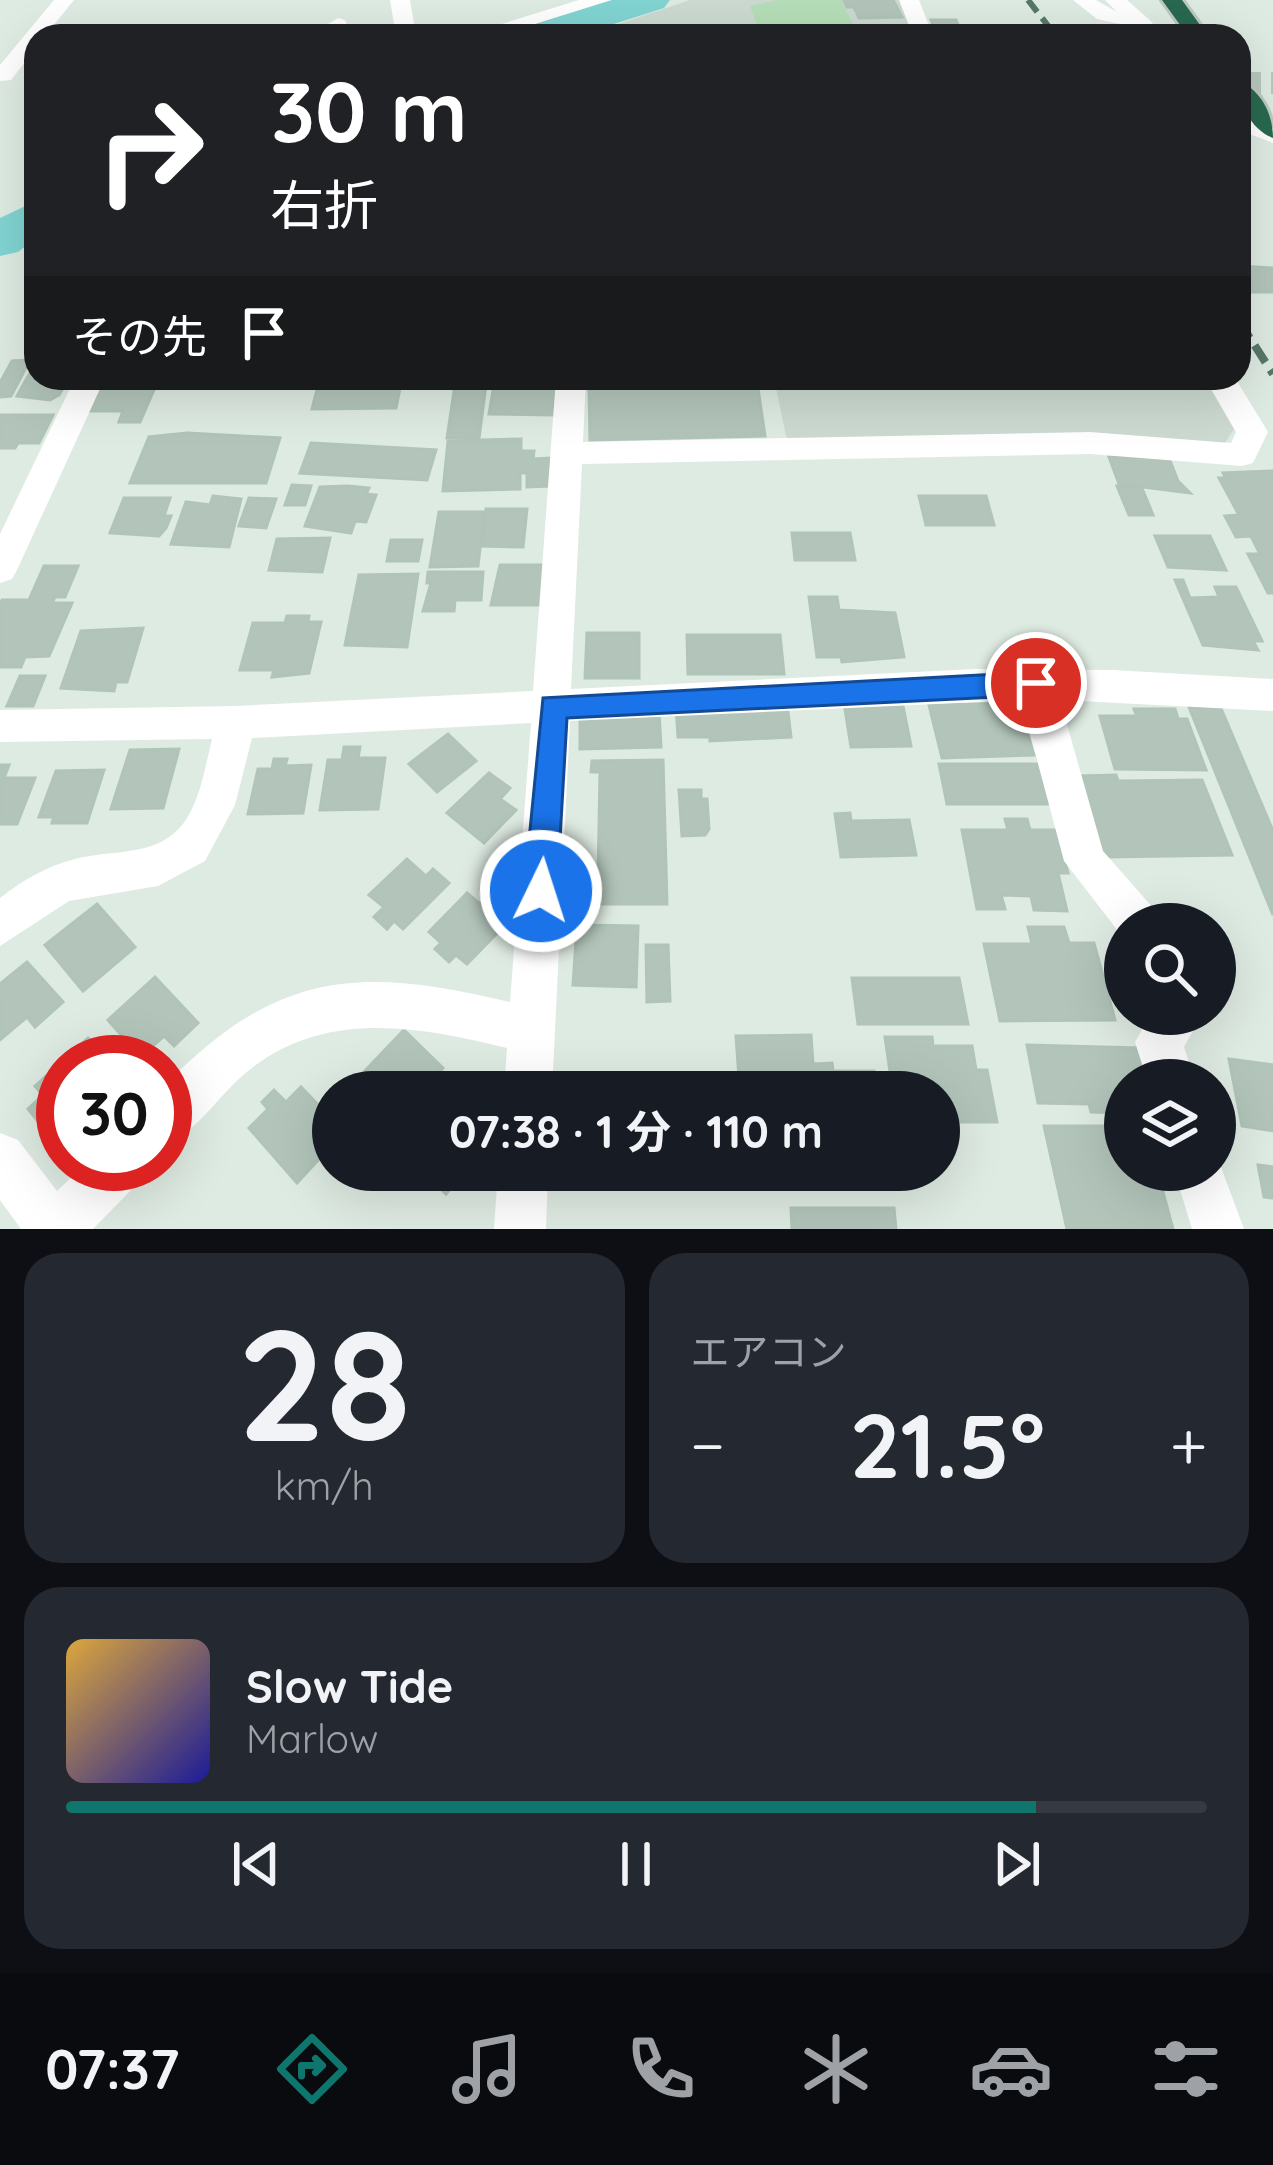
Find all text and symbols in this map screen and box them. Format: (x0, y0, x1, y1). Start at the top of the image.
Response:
text: 30 m (270, 58, 468, 163)
icon: right (72, 72, 228, 228)
text: 右折 (270, 171, 378, 239)
icon: arrive (231, 300, 297, 366)
text: その先 (72, 308, 207, 364)
pin (985, 632, 1087, 734)
icon: arrive (1003, 650, 1069, 716)
position arrow (478, 828, 604, 954)
map controls (1104, 903, 1236, 1191)
button: search (1104, 903, 1236, 1035)
speed limit sign: 30 (36, 1035, 192, 1191)
button: layers (1104, 1059, 1236, 1191)
text: 07:38 · 1 分 · 110 m (449, 1103, 823, 1159)
text: 28 (237, 1285, 411, 1480)
text: エアコン (691, 1327, 847, 1376)
text: 21.5° (849, 1388, 1045, 1501)
text: − (691, 1403, 725, 1486)
text: + (1170, 1403, 1207, 1486)
text: km/h (275, 1461, 374, 1510)
text: Slow Tide (246, 1658, 453, 1714)
text: Marlow (246, 1714, 378, 1763)
icon: previous (223, 1831, 289, 1897)
icon: pause (603, 1831, 669, 1897)
icon: next (984, 1831, 1050, 1897)
icon: directions (270, 2027, 354, 2111)
icon: music (445, 2027, 529, 2111)
icon: phone (619, 2027, 703, 2111)
icon: climate (794, 2027, 878, 2111)
icon: car (969, 2027, 1053, 2111)
icon: filters (1144, 2027, 1228, 2111)
text: 07:37 (45, 2035, 179, 2103)

